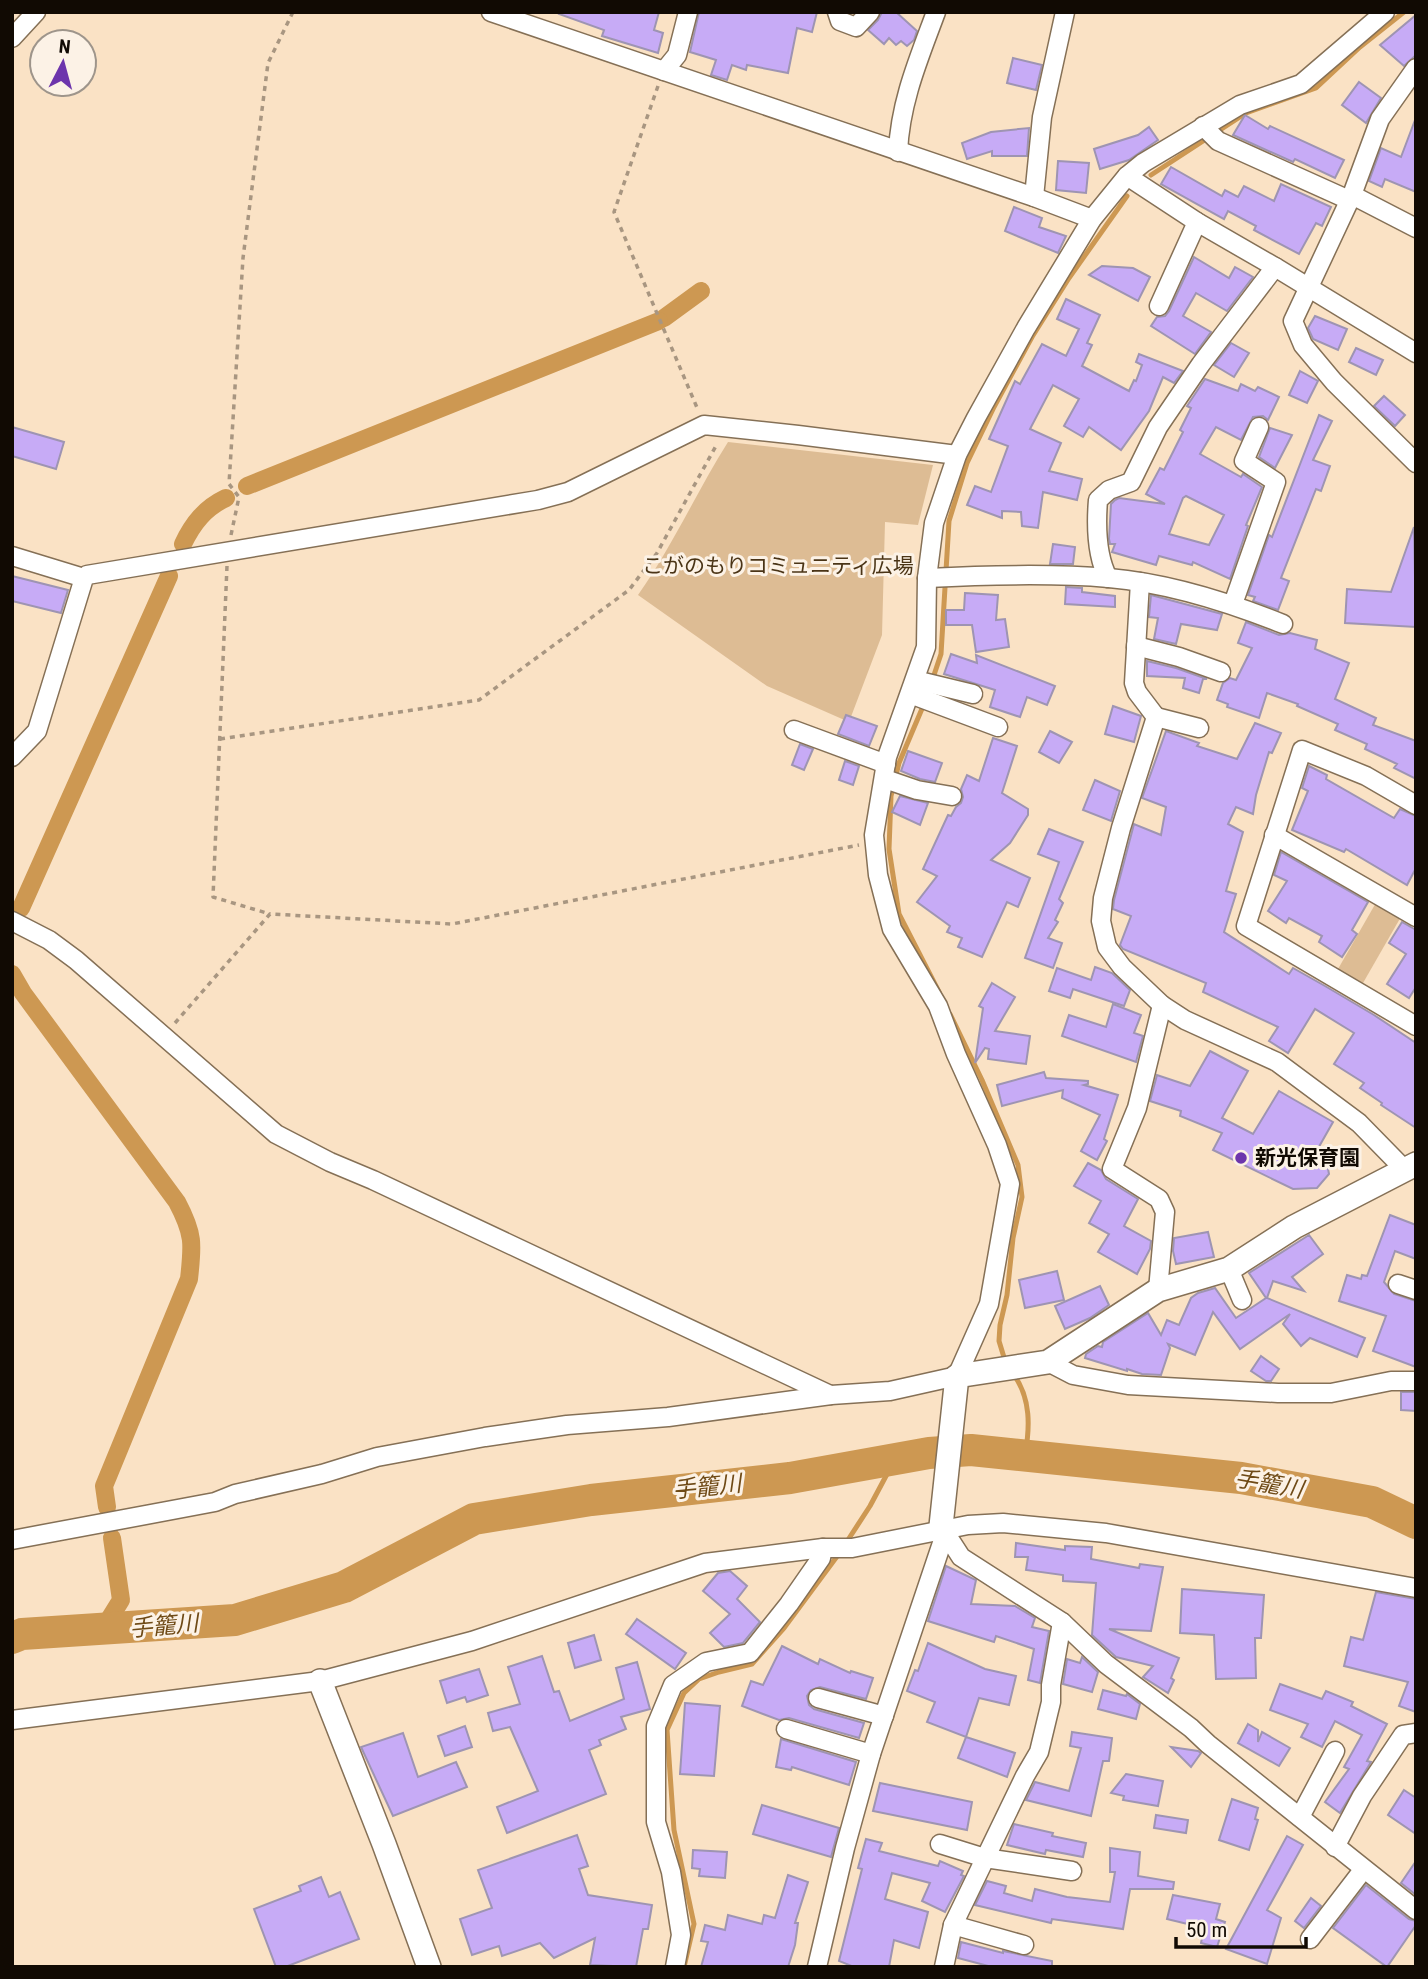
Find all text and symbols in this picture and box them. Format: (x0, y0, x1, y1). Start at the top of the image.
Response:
north arrow (28, 28, 98, 98)
text: N (58, 35, 72, 59)
park label: こがのもりコミュニティ広場 (642, 554, 914, 578)
place label: 新光保育園 (1255, 1146, 1360, 1170)
marker: 新光保育園 (1233, 1150, 1249, 1166)
water label: 手籠川 (1233, 1465, 1308, 1504)
water label: 手籠川 (671, 1470, 746, 1504)
water label: 手籠川 (128, 1609, 203, 1642)
scale bar (1176, 1906, 1306, 1950)
text: 50 m (1186, 1918, 1227, 1942)

